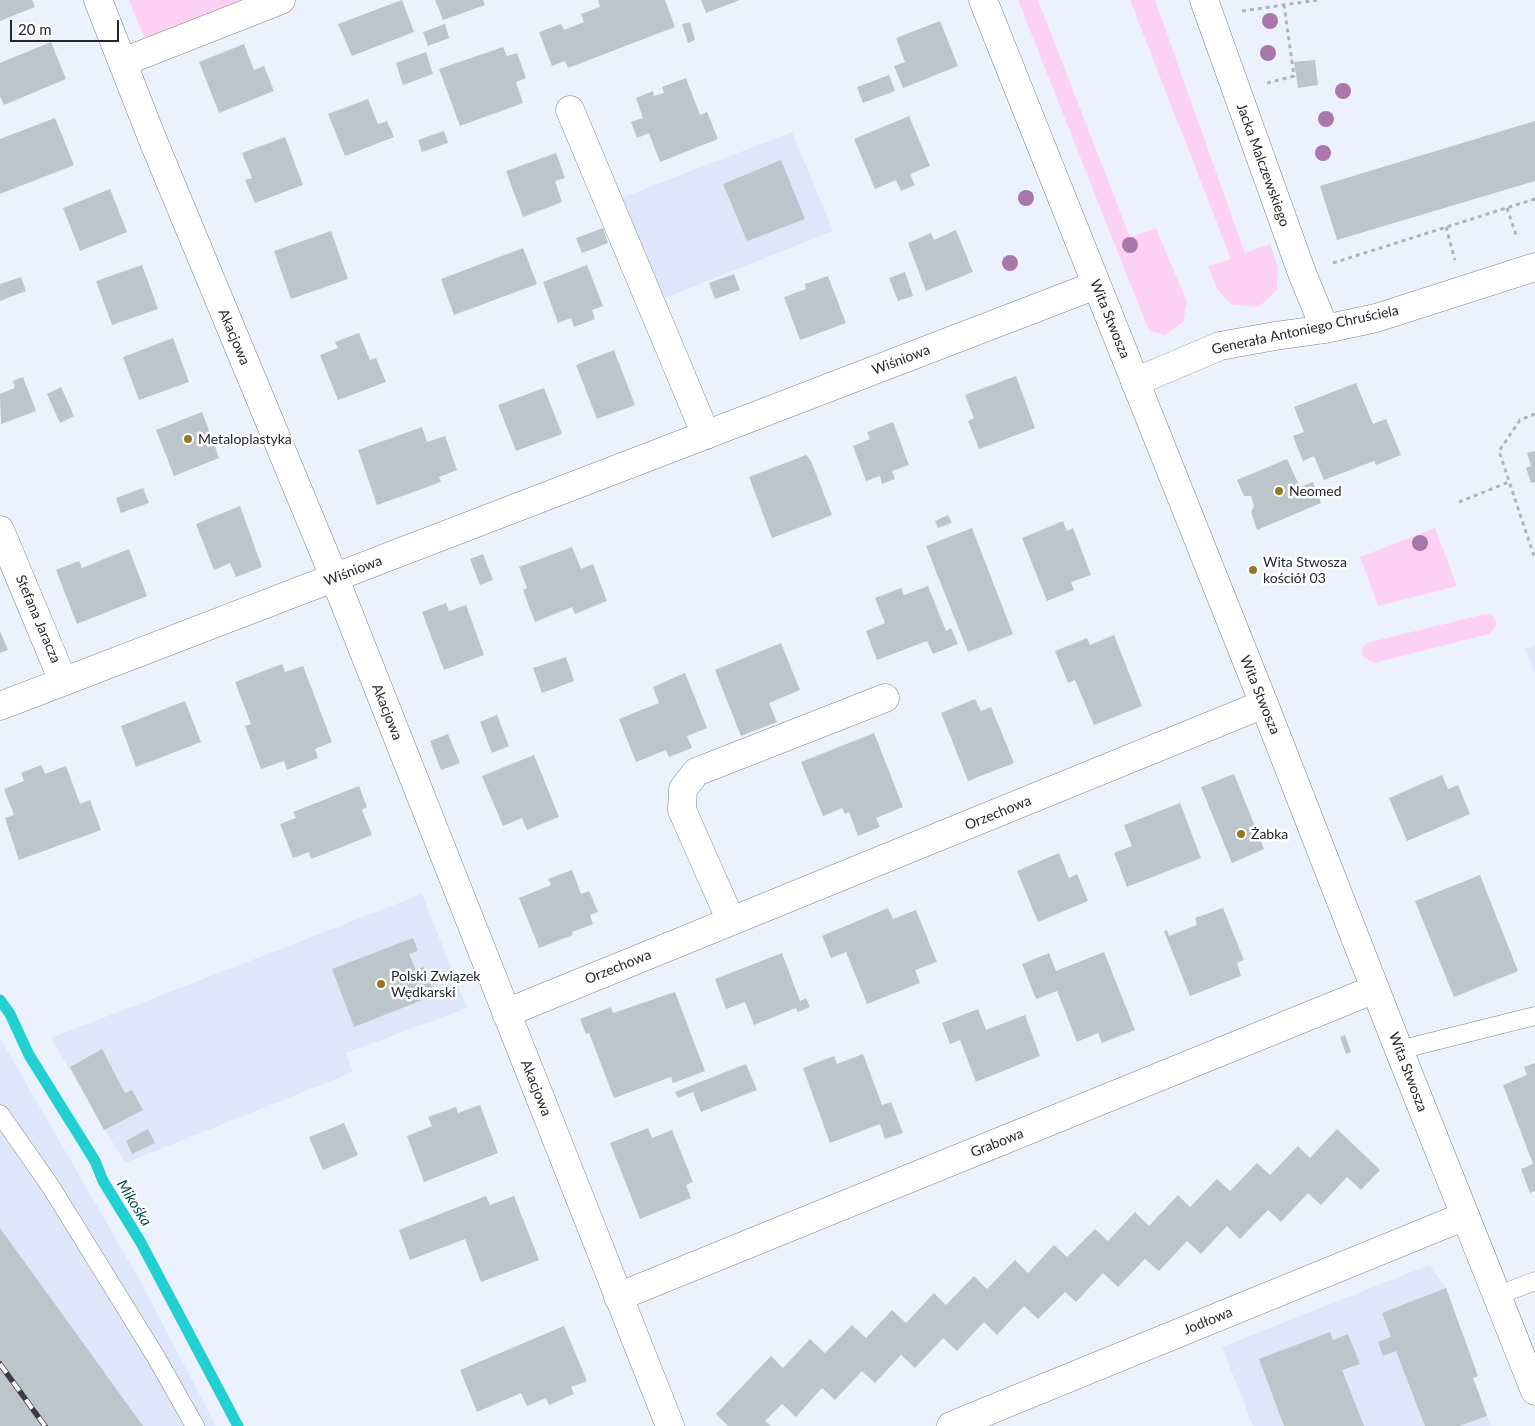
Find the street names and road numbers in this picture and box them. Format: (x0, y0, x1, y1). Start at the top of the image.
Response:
street label: Jacka Malczewskiego (1233, 101, 1293, 229)
street label: Wita Stwosza (1087, 277, 1133, 361)
street label: Generała Antoniego Chruściela (1210, 302, 1400, 358)
street label: Akacjowa (215, 306, 253, 368)
street label: Wiśniowa (870, 341, 932, 379)
street label: Wiśniowa (322, 552, 384, 590)
street label: Stefana Jaracza (12, 572, 64, 666)
street label: Wita Stwosza (1237, 653, 1283, 737)
street label: Akacjowa (368, 681, 406, 743)
street label: Orzechowa (962, 792, 1034, 834)
street label: Orzechowa (582, 946, 654, 988)
street label: Wita Stwosza (1385, 1030, 1431, 1114)
street label: Akacjowa (517, 1057, 555, 1119)
street label: Grabowa (968, 1125, 1026, 1161)
street label: Jodłowa (1181, 1304, 1235, 1338)

